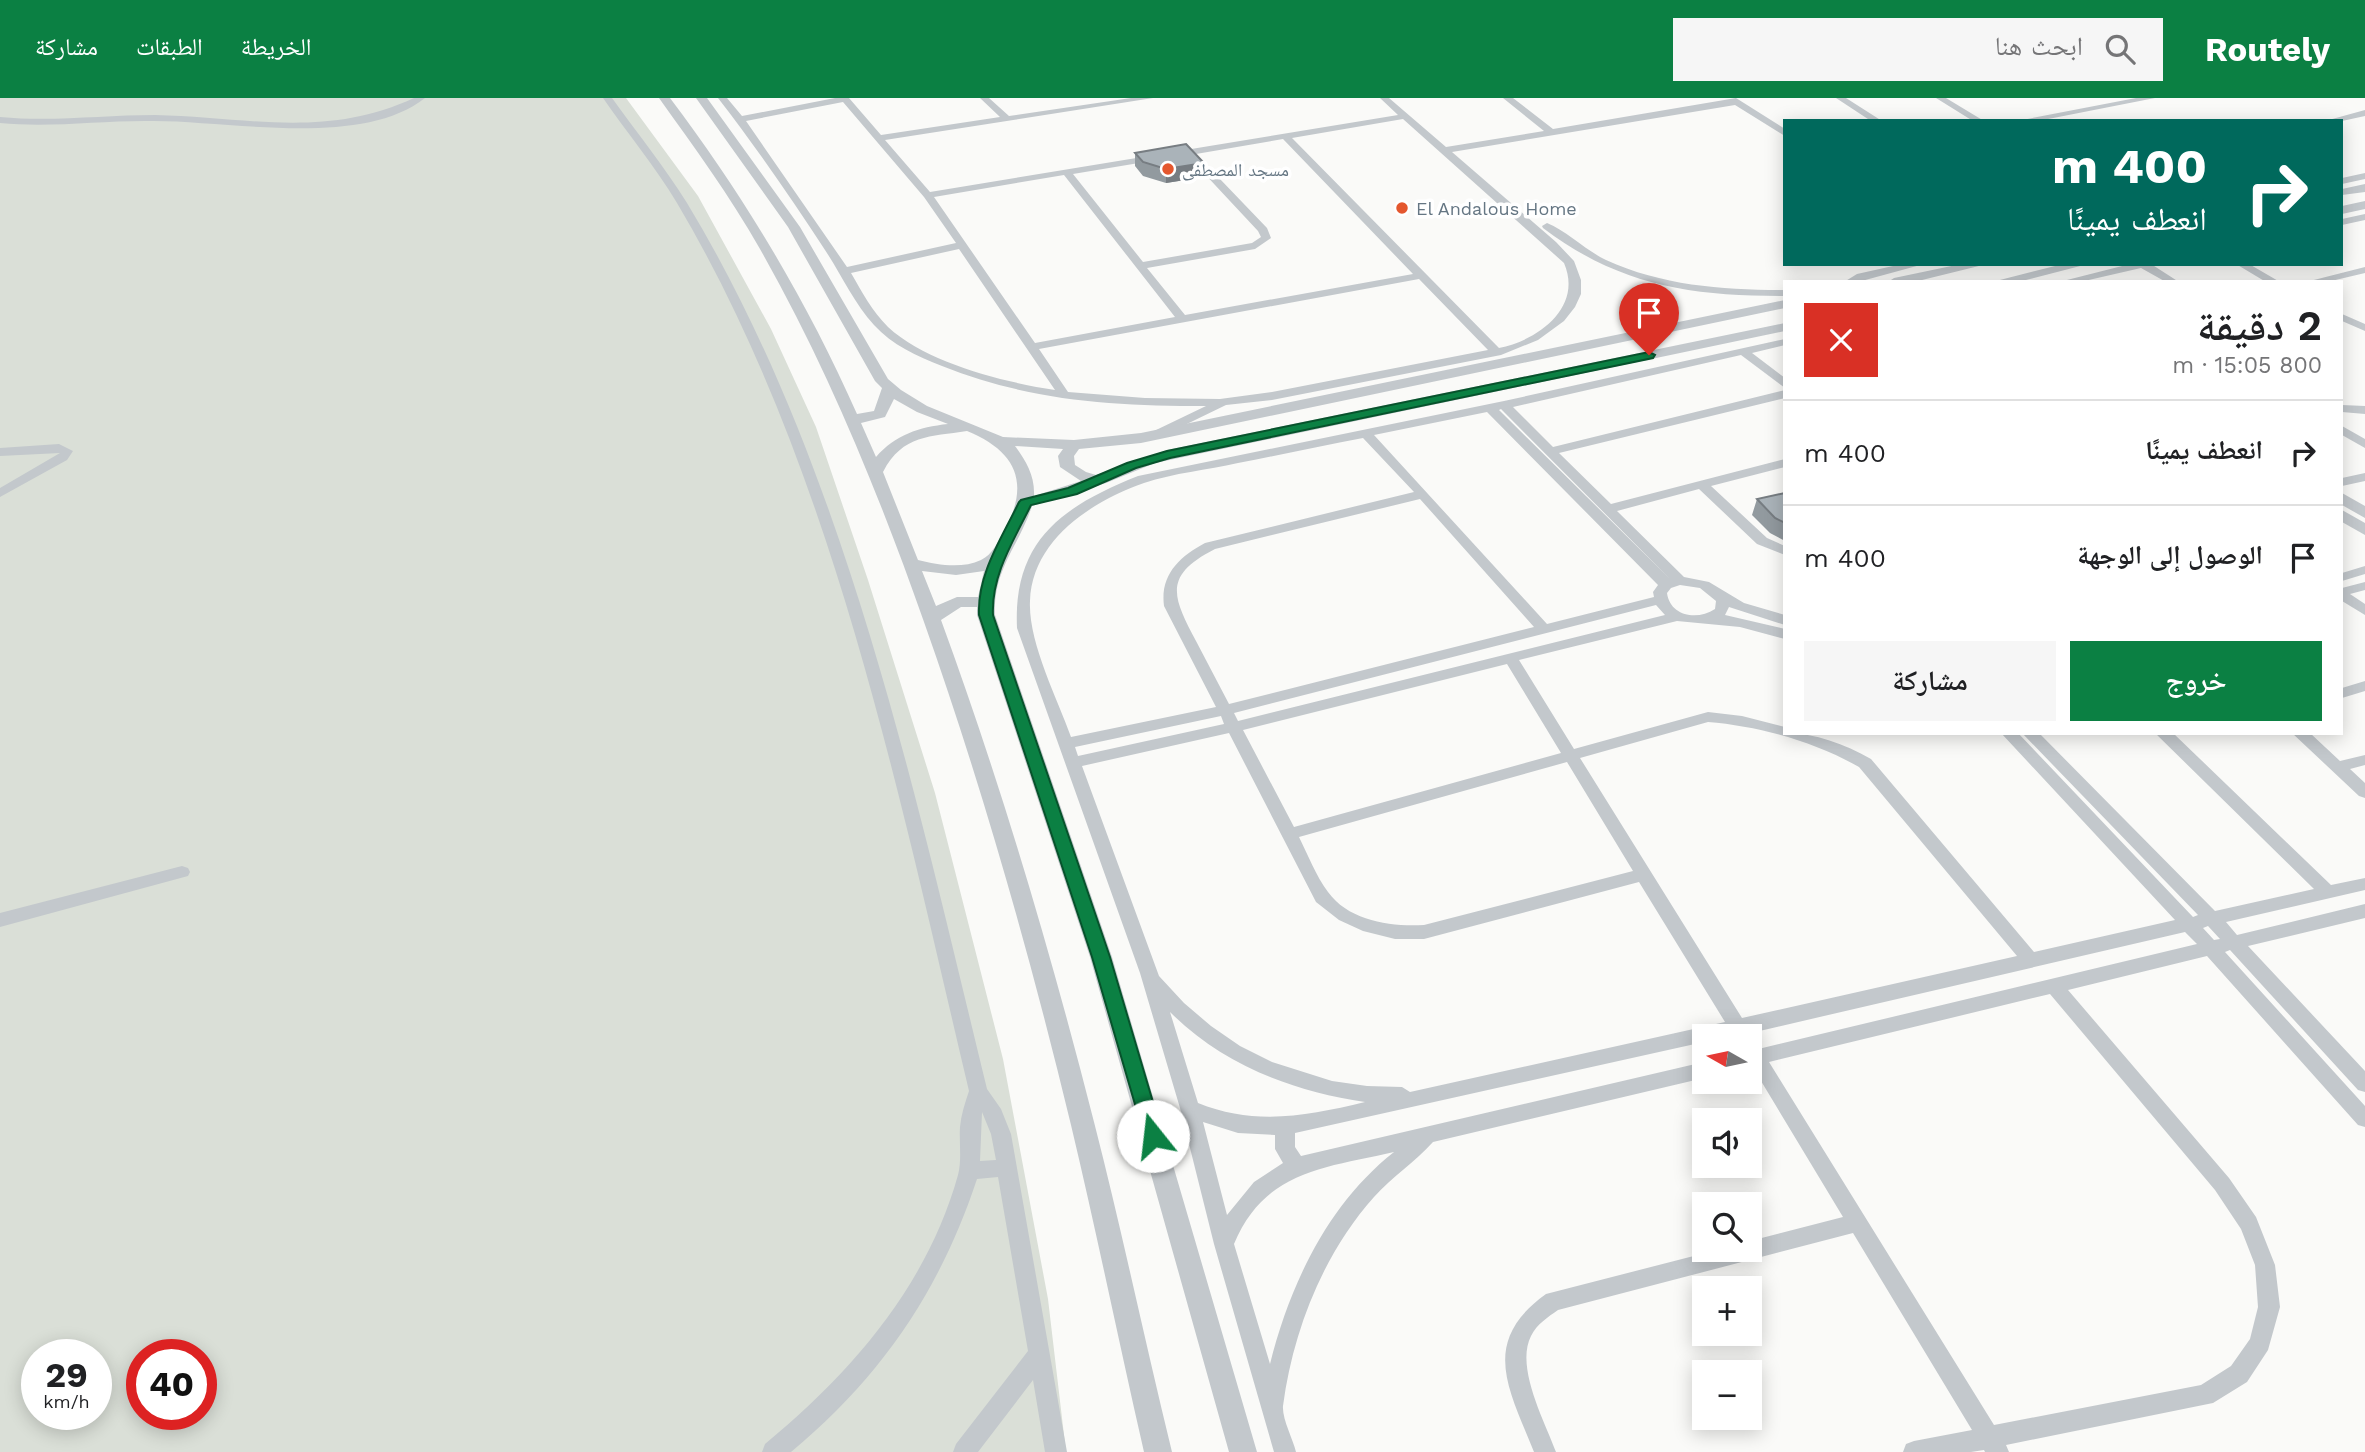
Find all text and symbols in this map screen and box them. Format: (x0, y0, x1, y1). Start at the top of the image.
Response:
search box (1673, 18, 2163, 81)
icon: search (2101, 30, 2139, 68)
text: Routely (2205, 30, 2330, 69)
text: ابحث هنا (1995, 31, 2083, 61)
text: مشاركة (35, 33, 98, 61)
text: الطبقات (136, 33, 203, 61)
text: الخريطة (241, 33, 311, 61)
text: 400 m (2052, 137, 2207, 195)
icon: right (2231, 147, 2322, 238)
place label: مسجد المصطفى (1182, 159, 1289, 181)
marker: مسجد المصطفى (1160, 161, 1176, 177)
place label: El Andalous Home (1416, 198, 1577, 219)
marker: El Andalous Home (1394, 200, 1410, 216)
text: انعطف يمينًا (2067, 200, 2207, 238)
pin (1619, 283, 1679, 355)
icon: arrive (1630, 294, 1668, 332)
text: 2 دقيقة (2197, 301, 2322, 350)
button: close (1804, 303, 1878, 377)
text: 800 m · 15:05 (2172, 352, 2322, 379)
icon: right (2284, 434, 2322, 472)
text: انعطف يمينًا (2145, 435, 2263, 465)
text: 400 m (1804, 438, 1886, 468)
icon: arrive (2284, 539, 2322, 577)
text: الوصول إلى الوجهة (2077, 540, 2263, 570)
text: 400 m (1804, 543, 1886, 573)
button: مشاركة (1804, 641, 2056, 721)
button: خروج (2070, 641, 2322, 721)
north arrow (1692, 1024, 1762, 1094)
map controls (1692, 1024, 1762, 1430)
position arrow (1116, 1099, 1190, 1173)
button: sound (1692, 1108, 1762, 1178)
button: search (1692, 1192, 1762, 1262)
button: + (1692, 1276, 1762, 1346)
speed limit sign: 40 (126, 1339, 217, 1430)
text: 29 (45, 1354, 88, 1396)
button: − (1692, 1360, 1762, 1430)
text: km/h (43, 1391, 90, 1412)

